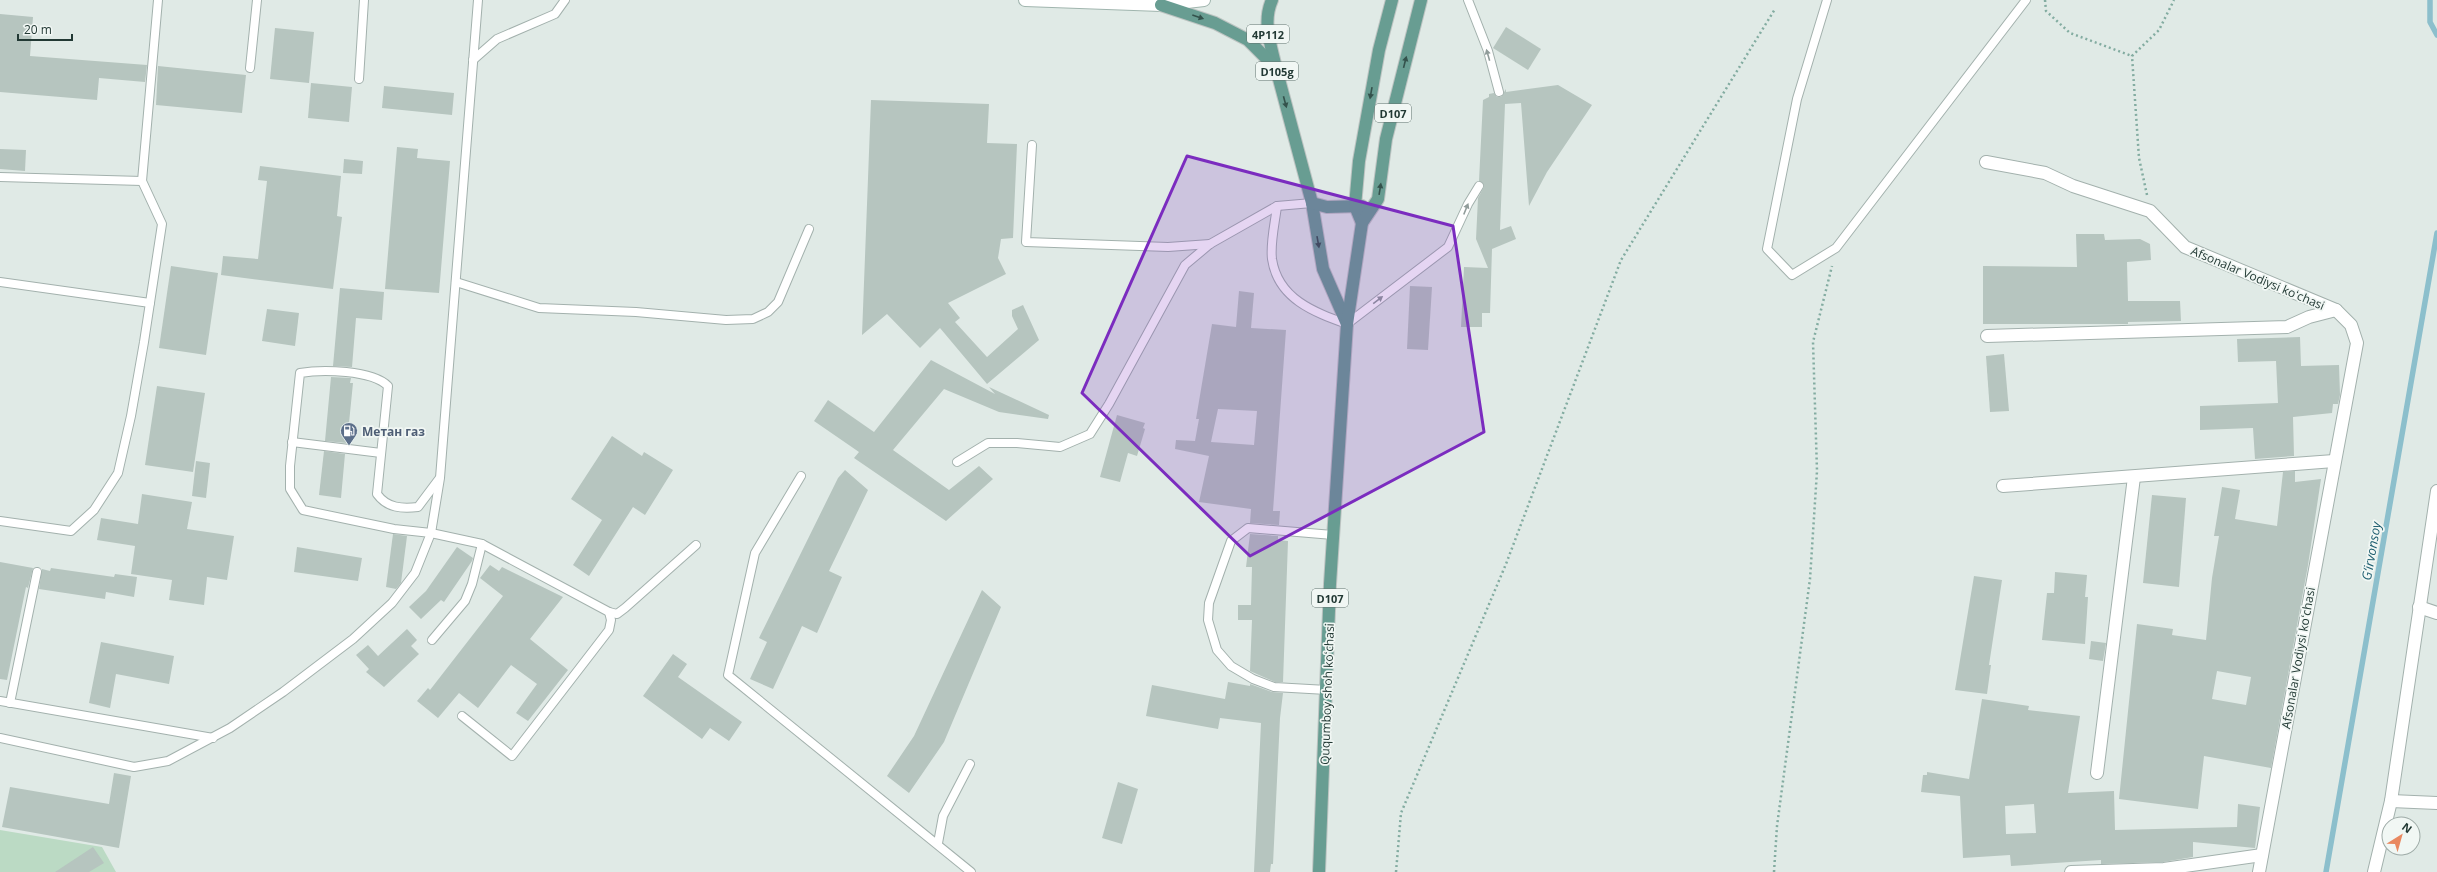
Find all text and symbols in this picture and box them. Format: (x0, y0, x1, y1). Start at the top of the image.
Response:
one-way arrow (1193, 15, 1205, 21)
scale bar (18, 16, 72, 42)
text: 20 m (24, 21, 52, 38)
road number: 4P112 (1247, 25, 1289, 43)
one-way arrow (1485, 49, 1491, 61)
one-way arrow (1403, 56, 1409, 68)
road number: D105g (1256, 62, 1298, 80)
one-way arrow (1368, 87, 1374, 99)
one-way arrow (1282, 97, 1288, 109)
road number: D107 (1375, 104, 1411, 122)
one-way arrow (1377, 183, 1383, 195)
one-way arrow (1462, 203, 1469, 215)
one-way arrow (1316, 236, 1322, 248)
street label: Afsonalar Vodiysi koʻchasi (2189, 242, 2327, 314)
one-way arrow (1373, 297, 1383, 305)
fuel station icon: Метан газ (339, 421, 359, 446)
place label: Метан газ (362, 423, 425, 440)
water label: G‘irvonsoy (2357, 519, 2385, 582)
street label: Afsonalar Vodiysi koʻchasi (2277, 586, 2319, 730)
road number: D107 (1312, 589, 1348, 607)
street label: Ququmboy shoh koʻchasi (1316, 623, 1338, 765)
north arrow (2381, 816, 2421, 856)
text: N (2399, 819, 2415, 836)

